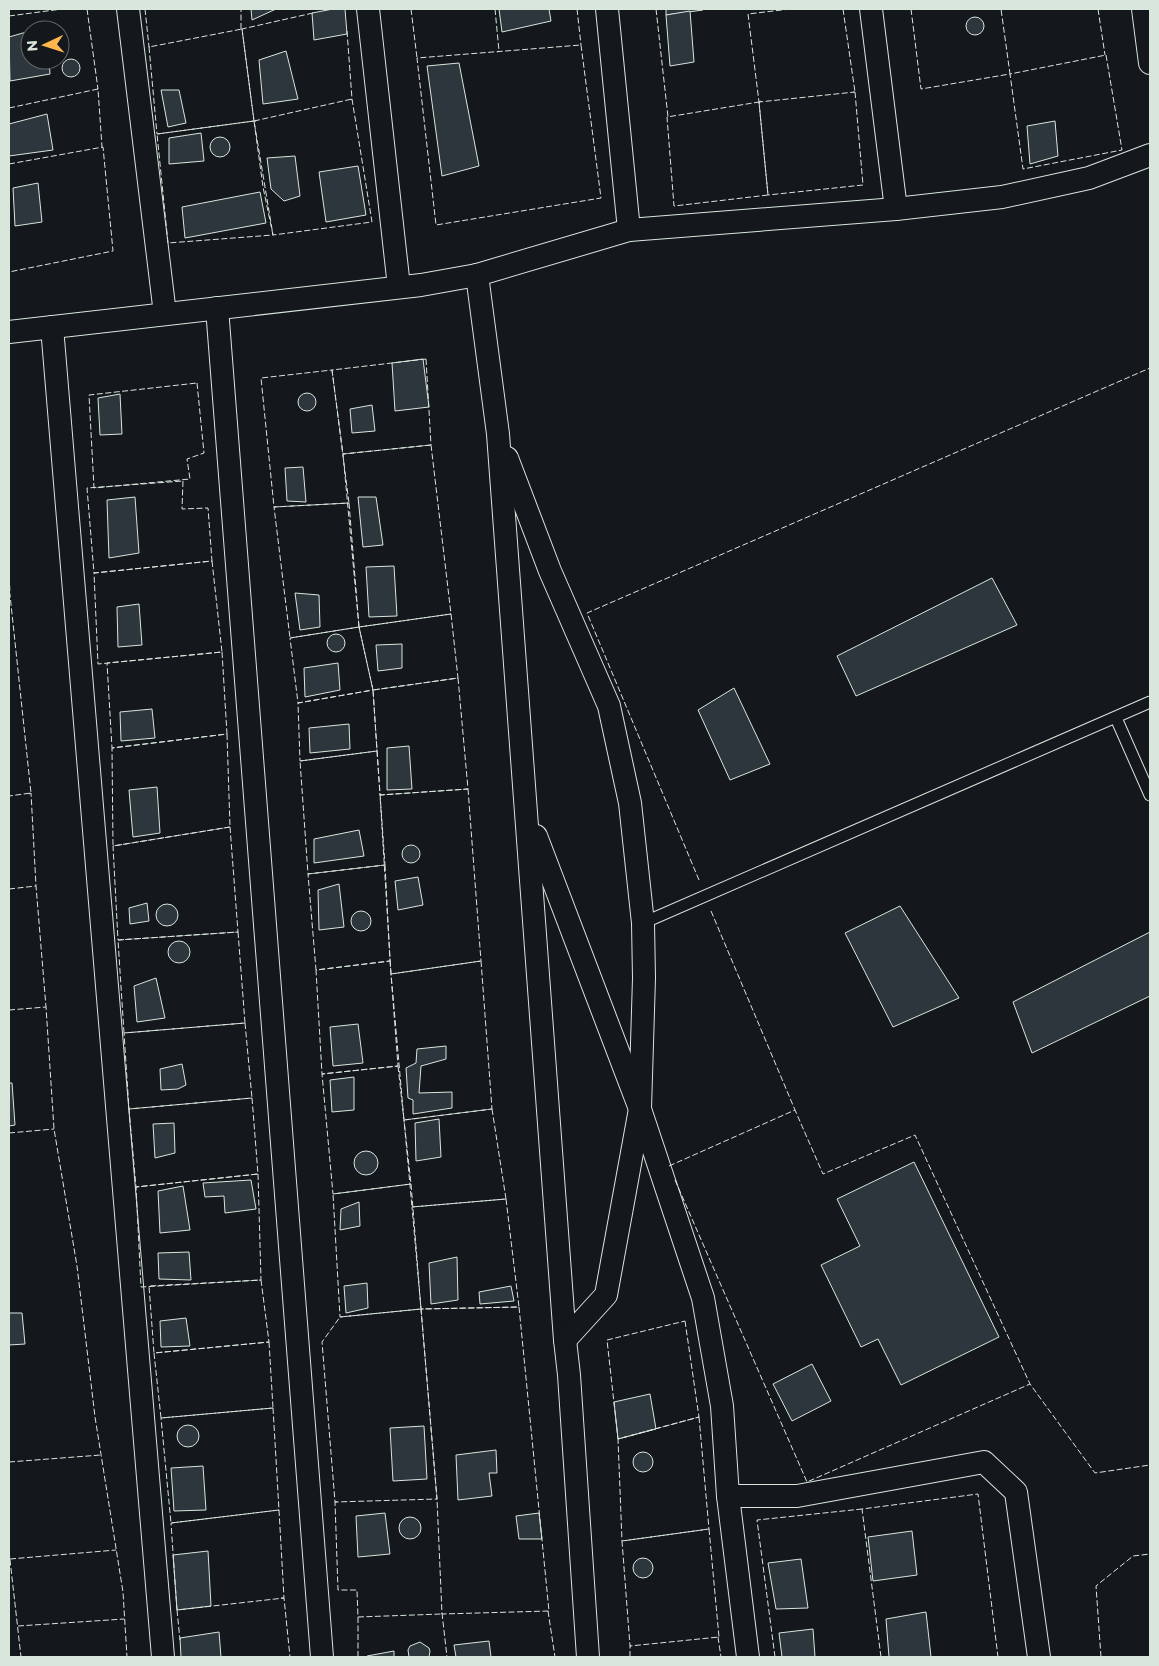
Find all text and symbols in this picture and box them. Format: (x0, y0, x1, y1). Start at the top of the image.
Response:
north arrow (20, 20, 70, 70)
text: N (23, 40, 41, 52)

